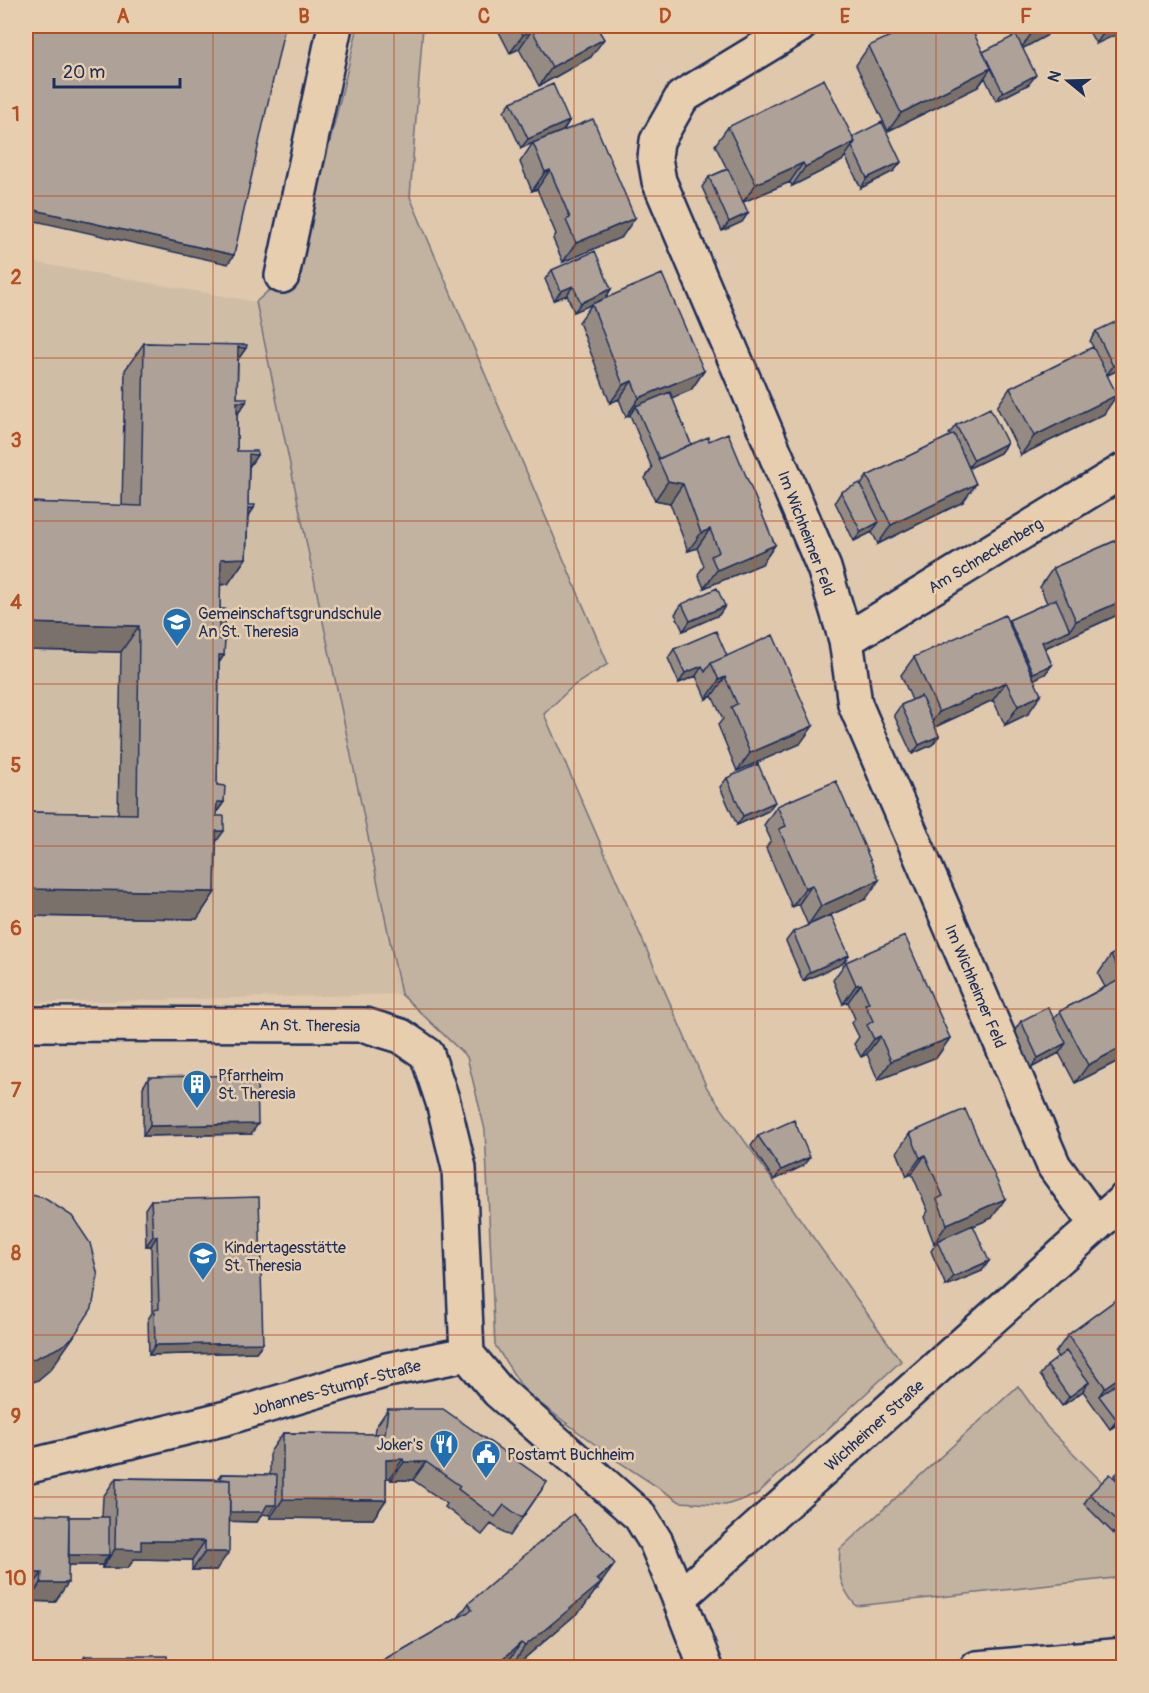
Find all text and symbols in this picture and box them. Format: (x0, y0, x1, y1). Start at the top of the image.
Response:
text: A (117, 4, 130, 29)
text: B (298, 4, 310, 29)
text: C (478, 4, 490, 29)
text: D (659, 4, 672, 29)
text: E (840, 4, 851, 29)
text: F (1020, 4, 1032, 29)
scale bar (54, 51, 180, 89)
north arrow (1038, 51, 1098, 111)
text: 20 m (63, 61, 105, 84)
text: N (1044, 68, 1066, 85)
text: 1 (12, 102, 20, 127)
text: 2 (10, 265, 22, 290)
text: 3 (10, 428, 22, 453)
street label: Im Wichheimer Feld (773, 468, 839, 599)
street label: Am Schneckenberg (924, 514, 1047, 598)
text: 4 (10, 590, 22, 615)
place label: Gemeinschaftsgrundschule An St. Theresia (198, 604, 382, 642)
school or university icon: Gemeinschaftsgrundschule An St. Theresia (161, 606, 193, 648)
text: 5 (11, 753, 22, 778)
text: 6 (10, 916, 22, 941)
street label: Im Wichheimer Feld (940, 922, 1010, 1051)
street label: An St. Theresia (259, 1015, 360, 1037)
place label: Pfarrheim St. Theresia (218, 1066, 296, 1104)
building icon: Pfarrheim St. Theresia (181, 1068, 213, 1110)
text: 7 (11, 1078, 22, 1103)
place label: Kindertagesstätte St. Theresia (224, 1238, 346, 1276)
school or university icon: Kindertagesstätte St. Theresia (187, 1240, 219, 1282)
text: 8 (11, 1241, 21, 1266)
street label: Johannes-Stumpf-Straße (249, 1356, 423, 1420)
street label: Wichheimer Straße (821, 1376, 929, 1476)
text: 9 (11, 1404, 21, 1429)
restaurant icon: Joker's (428, 1428, 460, 1470)
place label: Joker's (376, 1435, 423, 1455)
public building icon: Postamt Buchheim (470, 1438, 502, 1480)
place label: Postamt Buchheim (507, 1445, 634, 1465)
text: 10 (5, 1566, 27, 1591)

